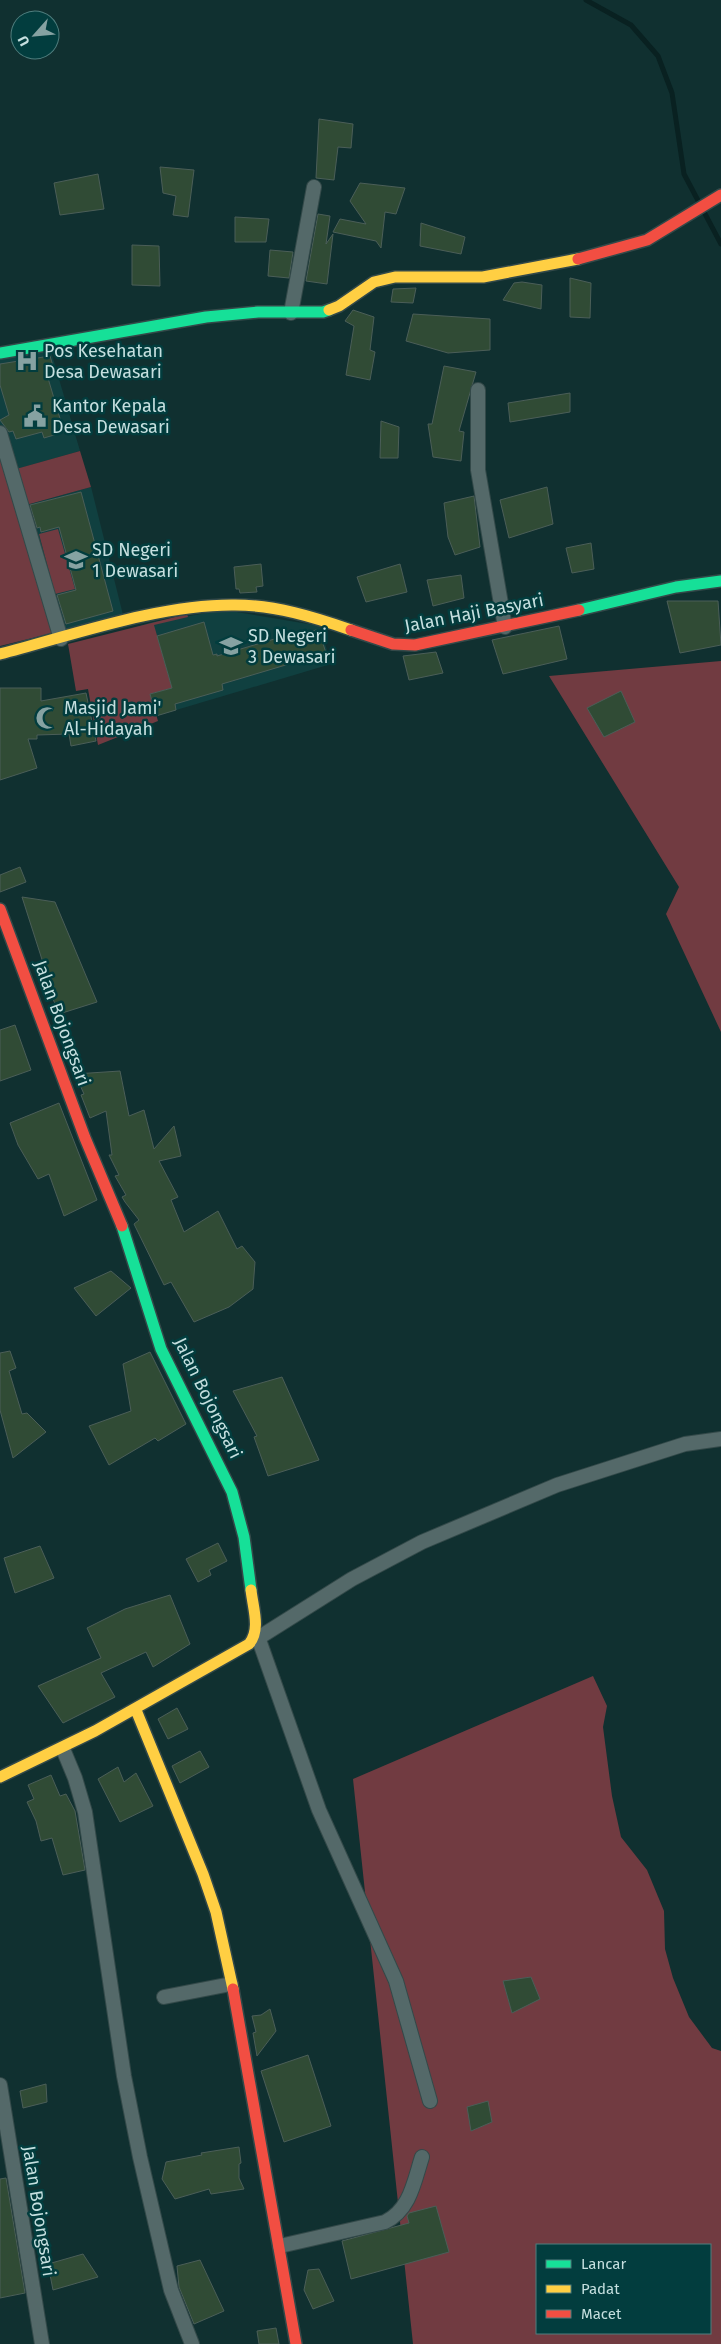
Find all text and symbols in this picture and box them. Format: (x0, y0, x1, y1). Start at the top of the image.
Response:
north arrow (10, 10, 60, 60)
text: U (14, 33, 34, 49)
place label: Pos Kesehatan Desa Dewasari (44, 340, 163, 383)
hospital icon: Pos Kesehatan Desa Dewasari (14, 348, 40, 374)
place label: Kantor Kepala Desa Dewasari (52, 395, 170, 438)
public building icon: Kantor Kepala Desa Dewasari (22, 403, 48, 429)
place label: SD Negeri 1 Dewasari (92, 539, 178, 582)
school or university icon: SD Negeri 1 Dewasari (63, 547, 89, 573)
street label: Jalan Haji Basyari (403, 589, 545, 637)
place label: SD Negeri 3 Dewasari (248, 625, 336, 668)
school or university icon: SD Negeri 3 Dewasari (218, 633, 244, 659)
place label: Masjid Jami' Al-Hidayah (64, 697, 161, 740)
mosque icon: Masjid Jami' Al-Hidayah (34, 705, 60, 731)
street label: Jalan Bojongsari (29, 957, 95, 1089)
street label: Jalan Bojongsari (169, 1334, 247, 1462)
street label: Jalan Bojongsari (18, 2144, 60, 2278)
legend (536, 2244, 711, 2334)
text: Lancar (581, 2255, 626, 2273)
text: Padat (581, 2280, 620, 2298)
text: Macet (581, 2305, 622, 2323)

